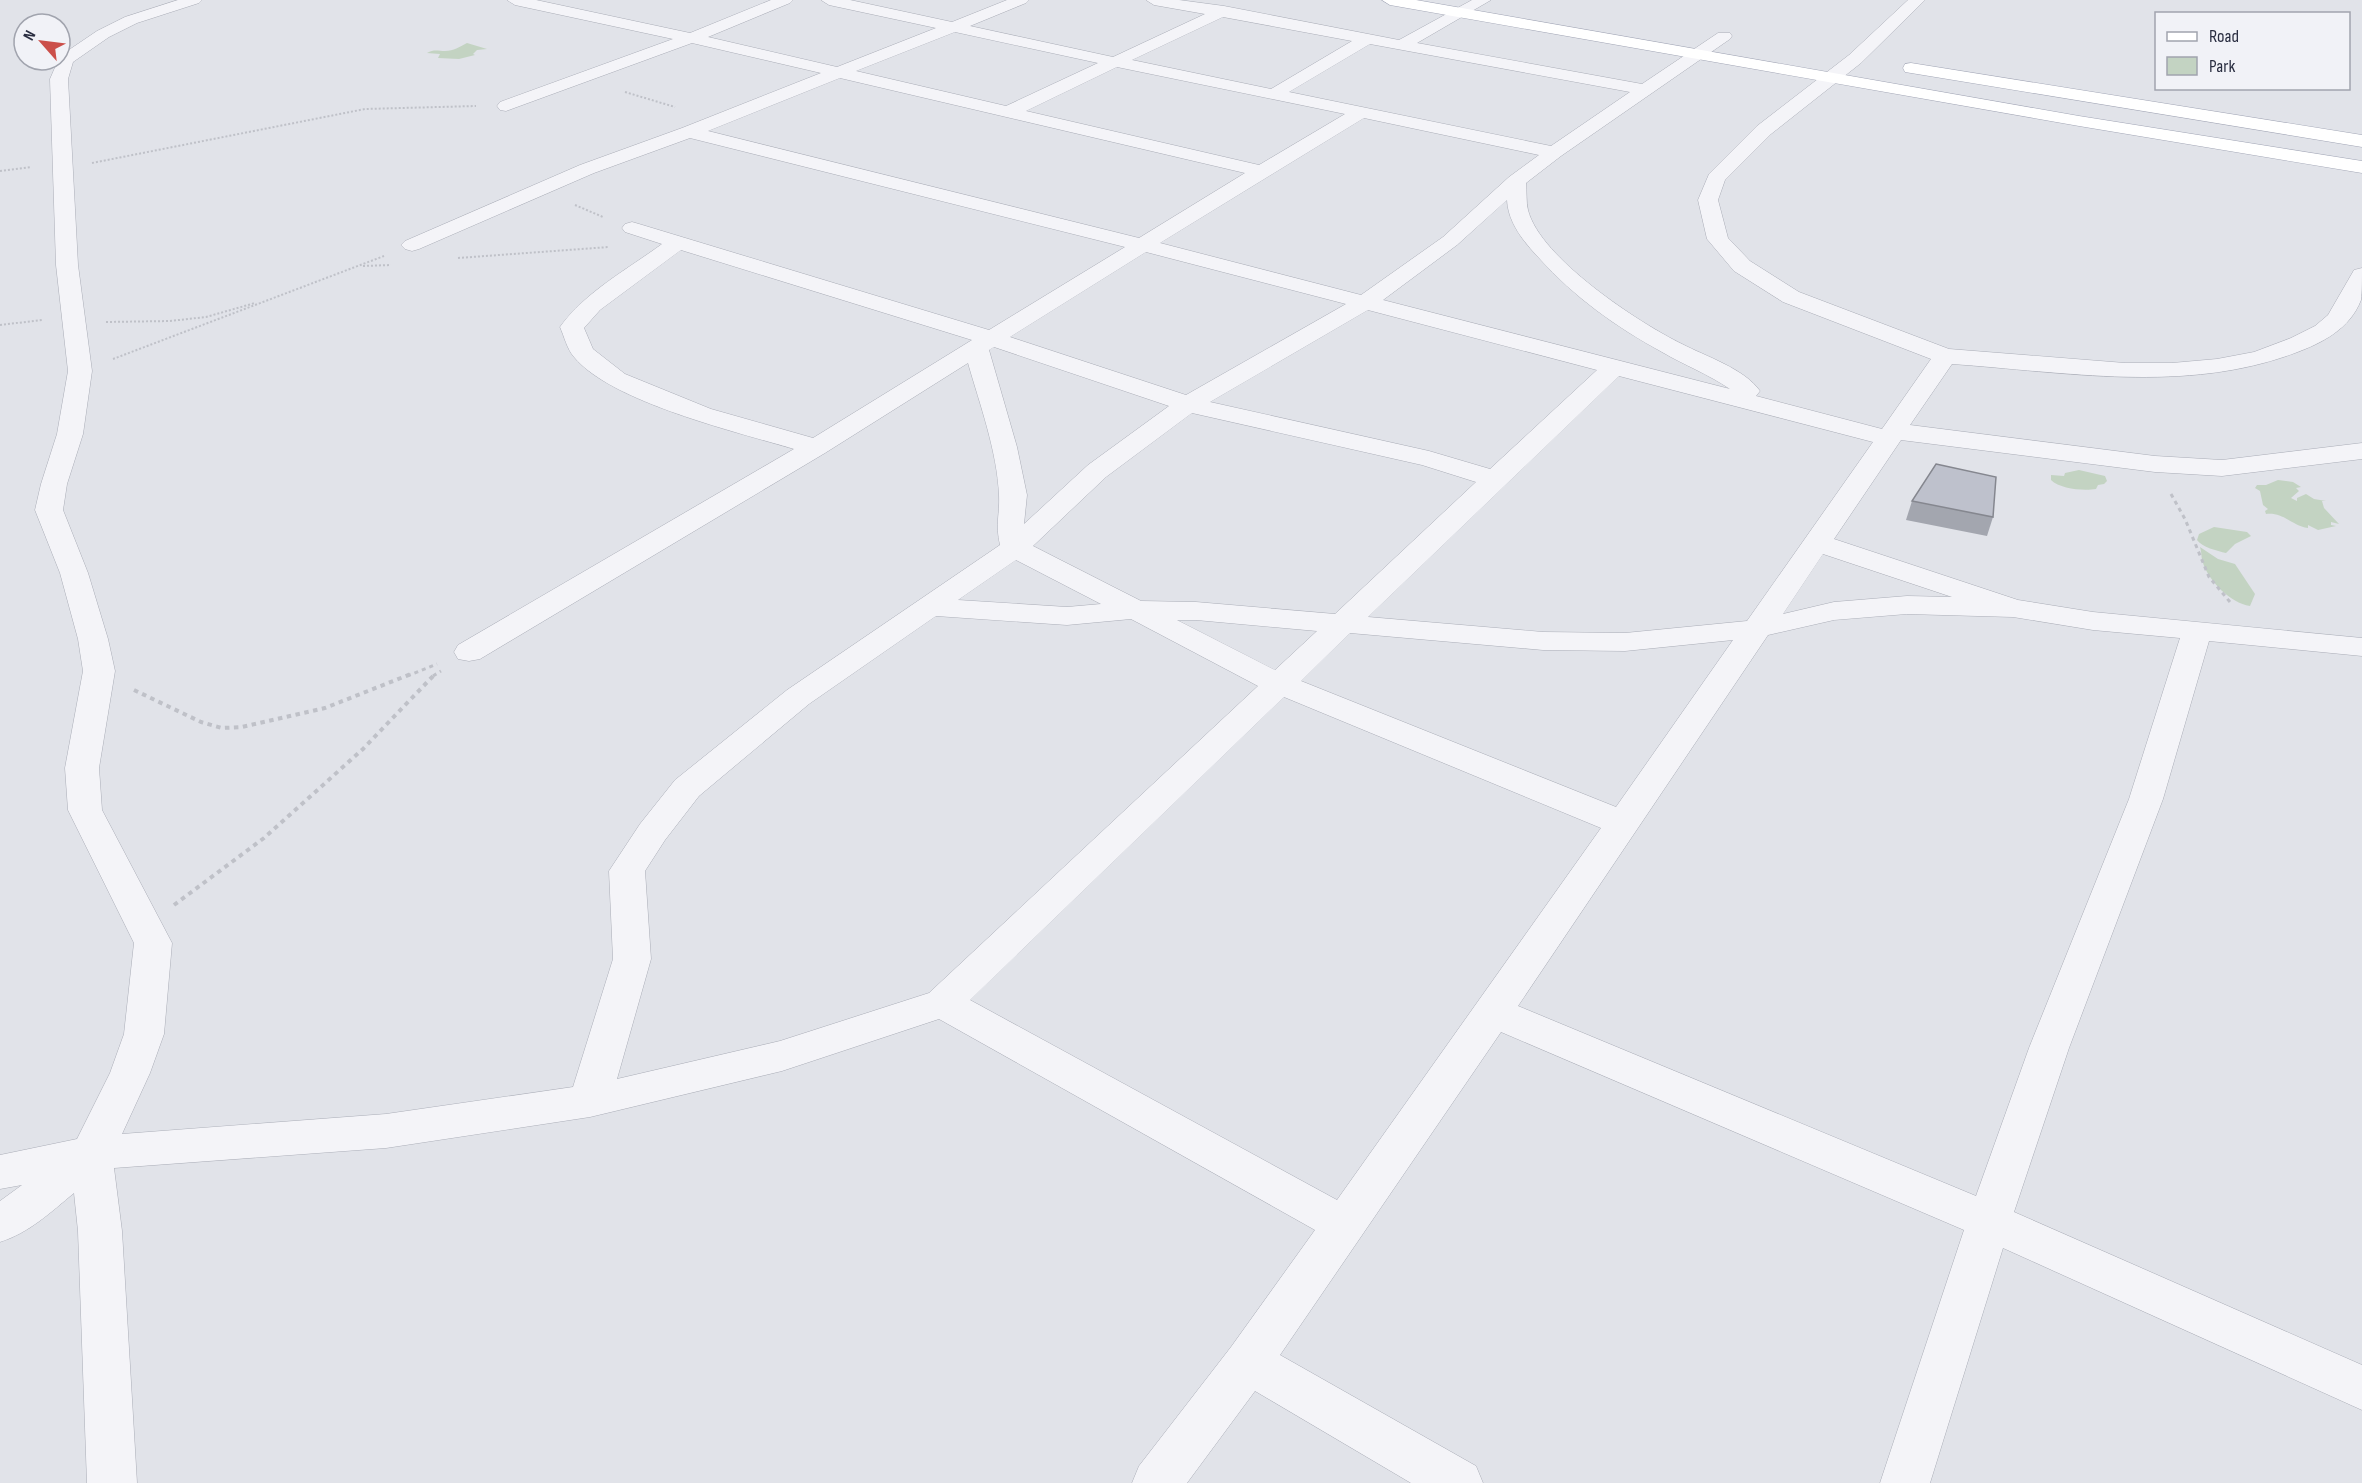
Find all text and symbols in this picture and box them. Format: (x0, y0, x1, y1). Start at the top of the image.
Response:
north arrow (12, 12, 72, 72)
legend (2155, 12, 2350, 90)
text: Road (2209, 26, 2239, 47)
text: N (20, 27, 40, 44)
text: Park (2209, 56, 2235, 77)

